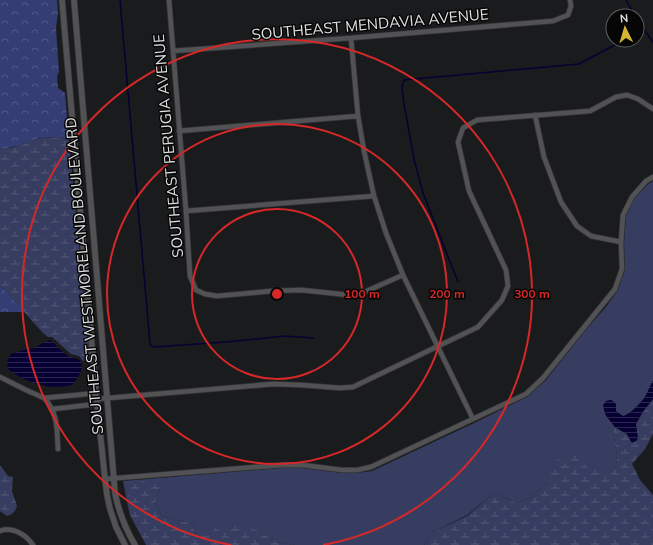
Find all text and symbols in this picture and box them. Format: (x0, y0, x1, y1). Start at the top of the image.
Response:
street label: SOUTHEAST MENDAVIA AVENUE (251, 4, 490, 44)
north arrow (605, 8, 645, 48)
text: N (619, 11, 629, 25)
street label: SOUTHEAST PERUGIA AVENUE (149, 33, 187, 259)
street label: SOUTHEAST WESTMORELAND BOULEVARD (61, 117, 107, 435)
text: 100 m (344, 286, 380, 301)
text: 200 m (429, 286, 465, 301)
text: 300 m (514, 286, 550, 301)
centre of rings (270, 287, 284, 301)

